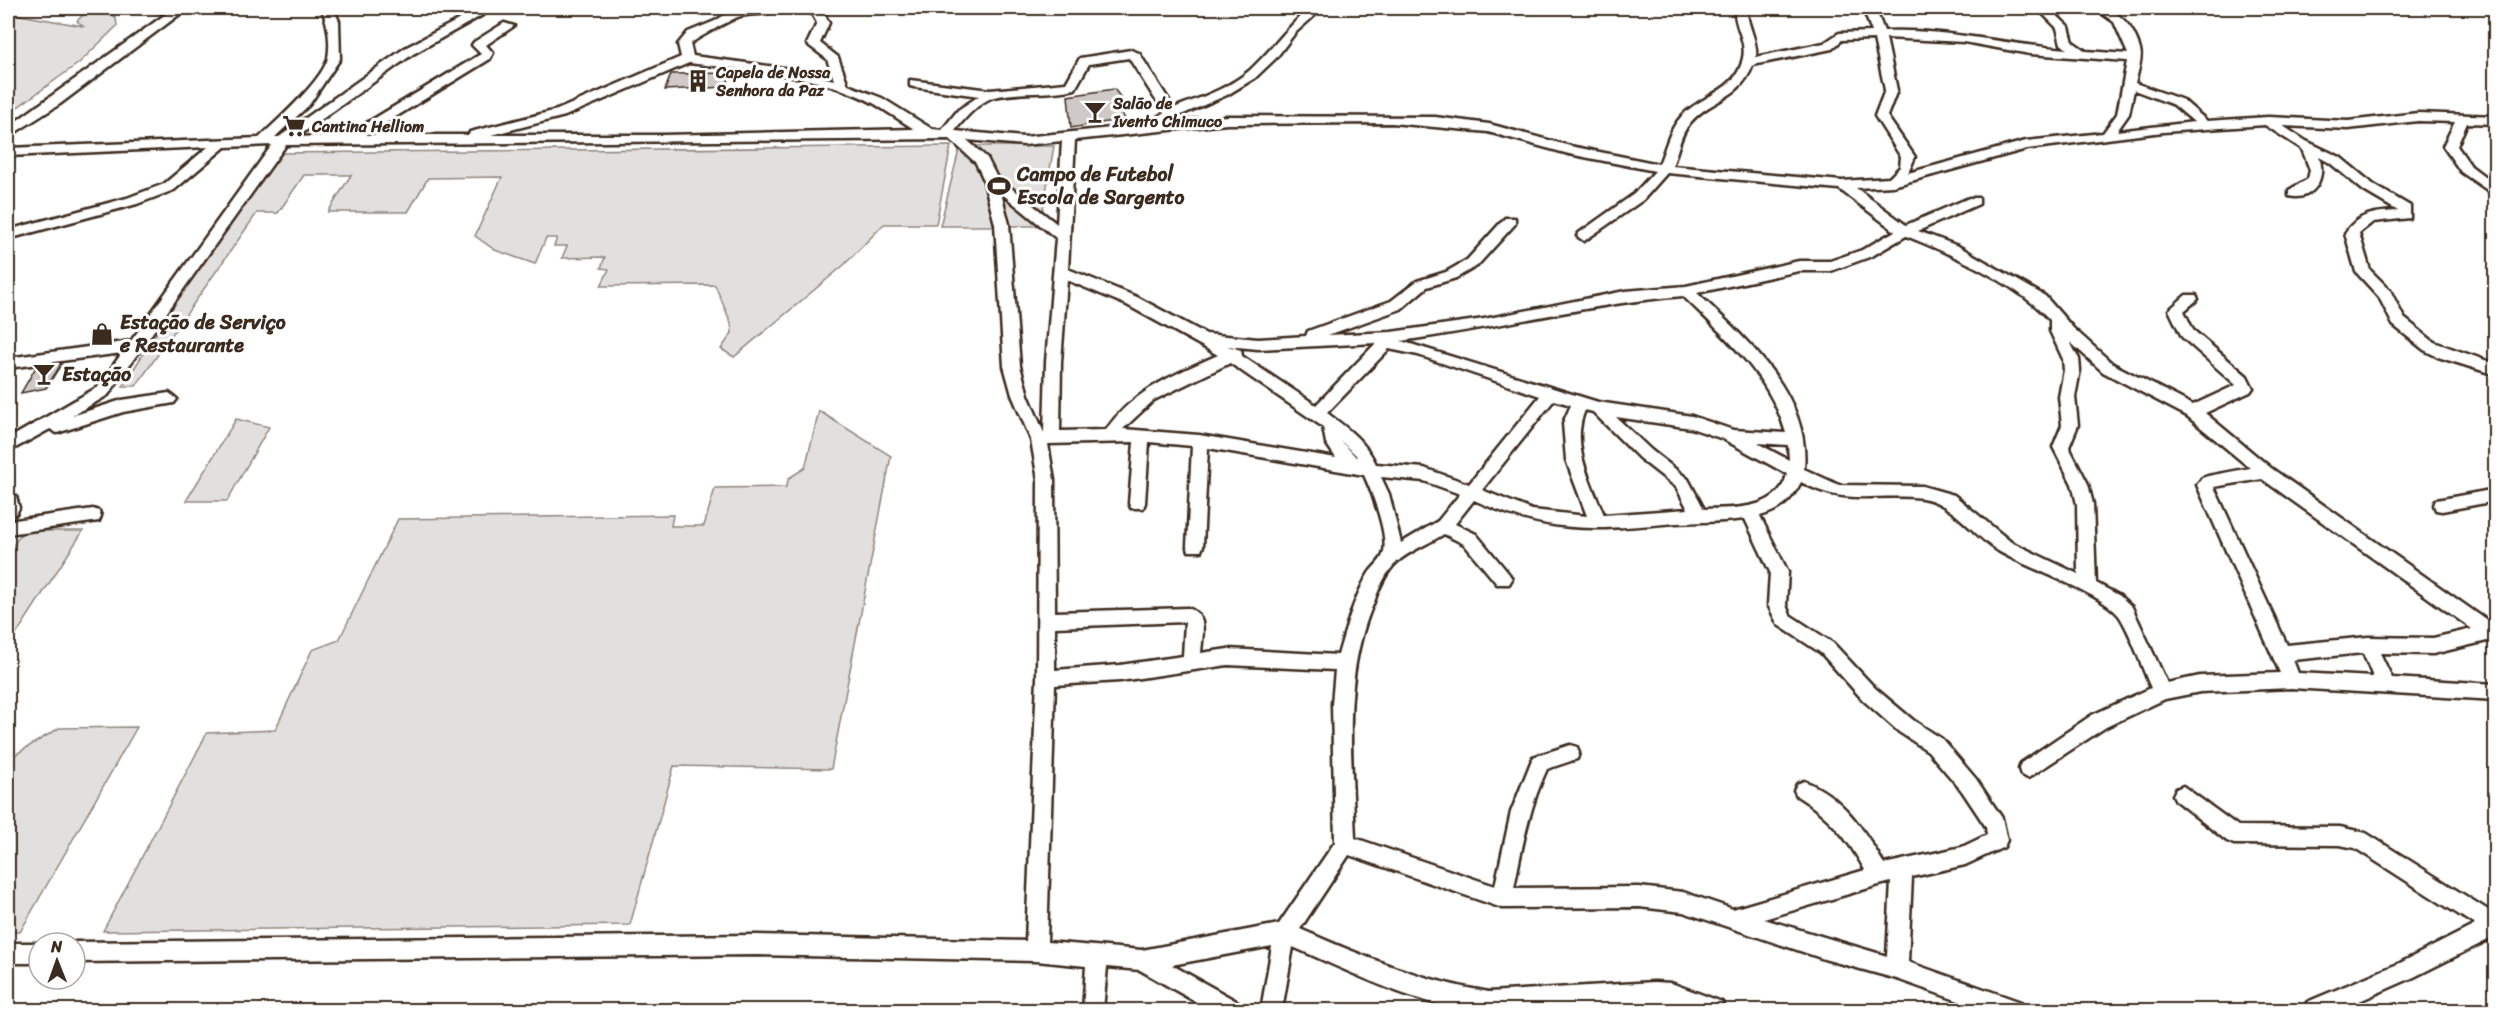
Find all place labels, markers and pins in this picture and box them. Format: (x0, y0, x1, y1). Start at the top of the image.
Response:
place label: Capela de Nossa Senhora da Paz (715, 58, 831, 105)
building icon: Capela de Nossa Senhora da Paz (685, 68, 711, 94)
place label: Salão de Ivento Chimuco (1112, 89, 1223, 136)
bar icon: Salão de Ivento Chimuco (1082, 99, 1108, 125)
place label: Cantina Helliom (311, 112, 424, 141)
supermarket icon: Cantina Helliom (281, 113, 307, 139)
place label: Campo de Futebol Escola de Sargento (1016, 157, 1184, 215)
sports icon: Campo de Futebol Escola de Sargento (986, 173, 1012, 199)
place label: Estação de Serviço e Restaurante (119, 305, 286, 363)
shop icon: Estação de Serviço e Restaurante (89, 321, 115, 347)
place label: Estação (62, 357, 132, 392)
bar icon: Estação (31, 361, 57, 387)

